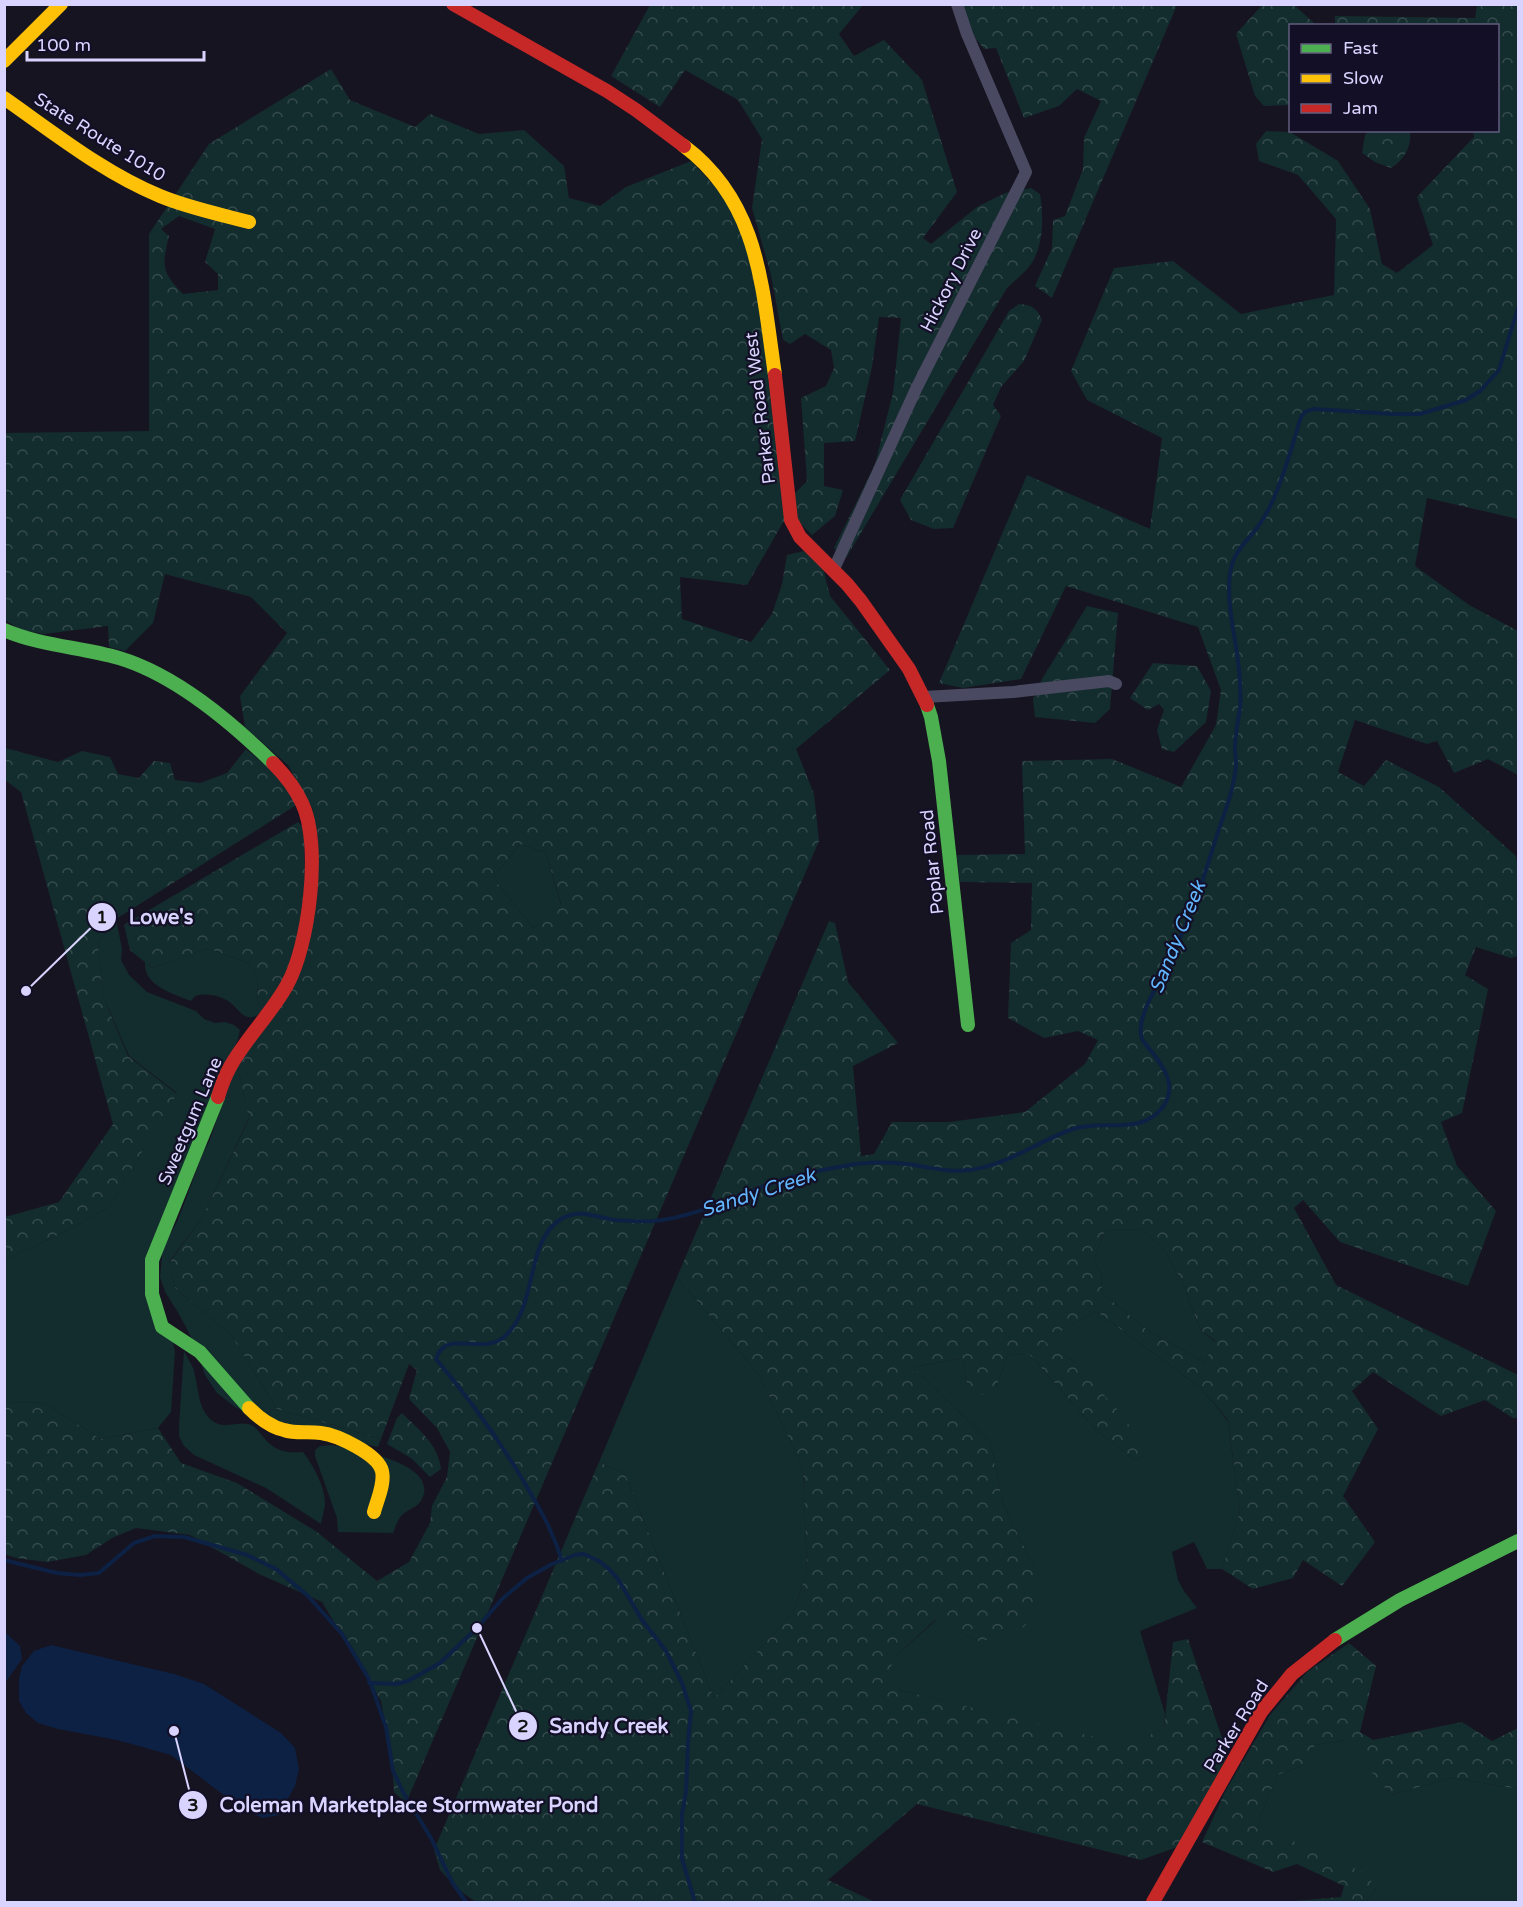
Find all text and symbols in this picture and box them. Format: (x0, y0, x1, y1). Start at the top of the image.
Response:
scale bar (27, 24, 204, 62)
legend (1289, 24, 1499, 132)
text: 100 m (36, 34, 91, 56)
text: Fast (1343, 37, 1378, 59)
text: Slow (1343, 67, 1384, 89)
street label: State Route 1010 (30, 88, 170, 186)
text: Jam (1343, 97, 1378, 119)
street label: Hickory Drive (915, 224, 987, 336)
street label: Parker Road West (740, 331, 780, 485)
street label: Poplar Road (916, 808, 948, 916)
water label: Sandy Creek (1145, 876, 1212, 997)
callout: Lowe's (87, 898, 205, 936)
text: 1 (96, 906, 108, 928)
text: Lowe's (129, 906, 194, 930)
street label: Sweetgum Lane (153, 1054, 227, 1188)
water label: Sandy Creek (698, 1163, 821, 1223)
street label: Parker Road (1199, 1676, 1273, 1776)
callout: Sandy Creek (508, 1707, 681, 1745)
text: 2 (517, 1715, 529, 1737)
text: Sandy Creek (550, 1715, 669, 1739)
callout: Coleman Marketplace Stormwater Pond (178, 1786, 611, 1824)
text: 3 (187, 1794, 199, 1816)
text: Coleman Marketplace Stormwater Pond (220, 1794, 598, 1818)

